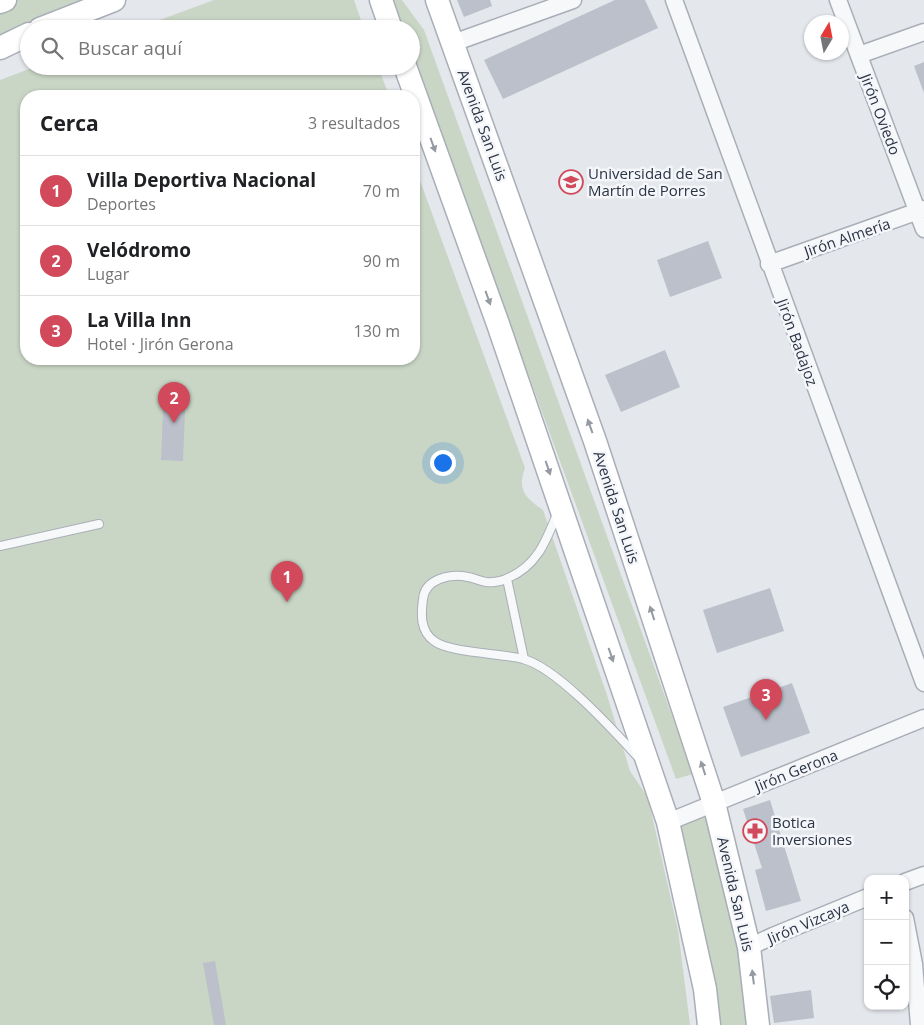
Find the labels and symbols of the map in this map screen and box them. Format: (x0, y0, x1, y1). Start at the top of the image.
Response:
north arrow (804, 15, 849, 60)
street label: Avenida San Luis (454, 66, 512, 184)
street label: Jirón Oviedo (856, 69, 906, 158)
one-way arrow (429, 138, 437, 153)
place label: Universidad de San Martín de Porres (588, 163, 723, 200)
school or university icon: Universidad de San Martín de Porres (558, 169, 584, 195)
street label: Jirón Almería (799, 213, 893, 262)
one-way arrow (485, 291, 493, 306)
street label: Jirón Badajoz (772, 294, 823, 388)
pin: 2 (158, 382, 190, 423)
one-way arrow (586, 418, 594, 433)
street label: Avenida San Luis (589, 448, 645, 566)
your location (430, 450, 456, 476)
one-way arrow (544, 461, 552, 476)
pin: 1 (271, 561, 303, 602)
one-way arrow (648, 606, 655, 621)
one-way arrow (608, 648, 616, 663)
pin: 3 (750, 679, 782, 720)
street label: Jirón Gerona (750, 744, 841, 797)
one-way arrow (698, 760, 706, 775)
place label: Botica Inversiones (772, 812, 852, 849)
pharmacy icon: Botica Inversiones (742, 818, 768, 844)
street label: Avenida San Luis (713, 835, 759, 953)
street label: Jirón Vizcaya (762, 896, 852, 949)
one-way arrow (749, 968, 757, 984)

